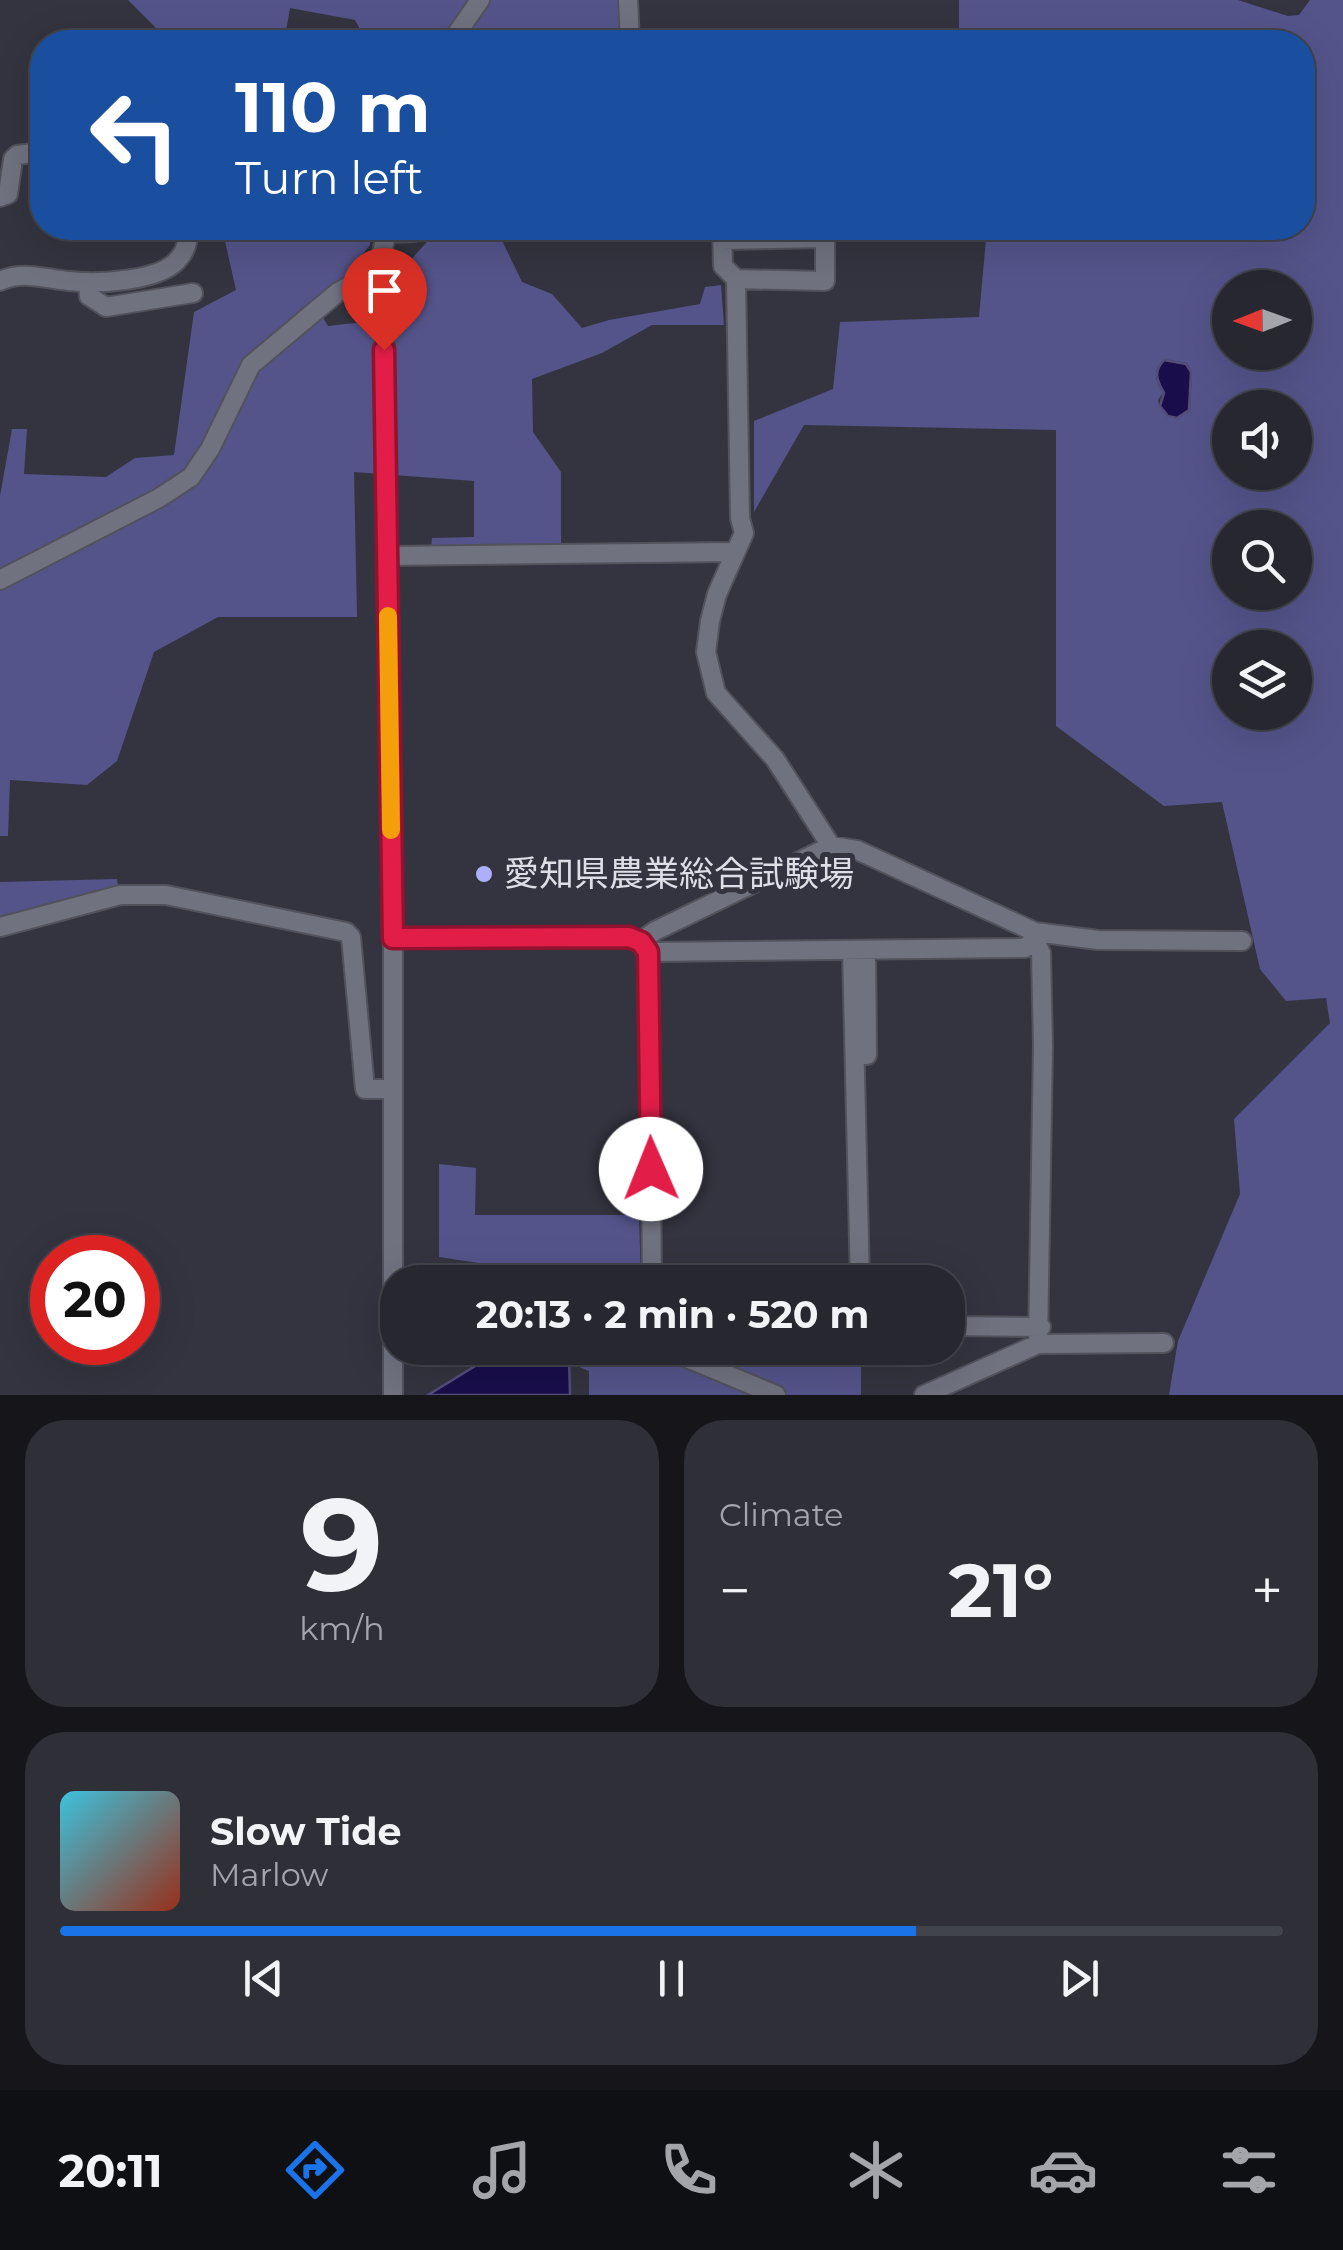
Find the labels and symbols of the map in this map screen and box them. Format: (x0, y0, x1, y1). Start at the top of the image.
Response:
pin (342, 248, 427, 351)
north arrow (1212, 270, 1312, 370)
place label: 愛知県農業総合試験場 (504, 852, 854, 895)
marker: 愛知県農業総合試験場 (473, 863, 495, 885)
position arrow (599, 1117, 703, 1221)
speed limit sign: 20 (30, 1235, 160, 1365)

